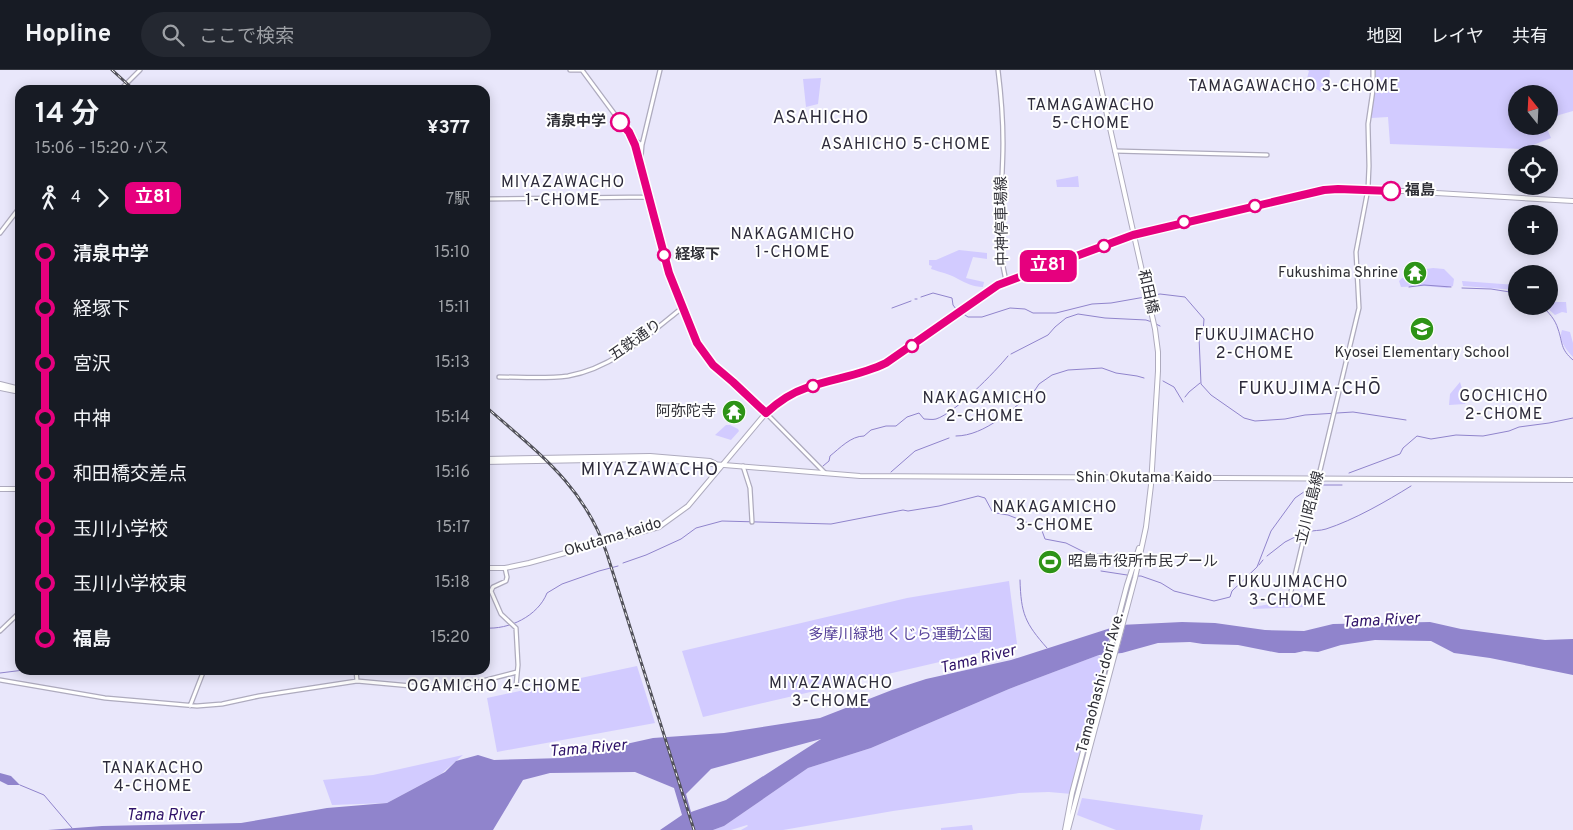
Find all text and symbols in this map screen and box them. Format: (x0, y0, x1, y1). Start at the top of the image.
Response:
search box (141, 12, 491, 57)
text: Hopline (25, 20, 111, 50)
icon: search (159, 21, 187, 49)
text: ここで検索 (199, 25, 294, 49)
text: 地図 (1367, 26, 1403, 49)
text: レイヤ (1431, 26, 1484, 49)
text: 共有 (1512, 26, 1548, 49)
district label: TAMAGAWACHO 3-CHOME (1188, 77, 1400, 97)
north arrow (1508, 85, 1558, 135)
map controls (1508, 85, 1558, 315)
district label: TAMAGAWACHO 5-CHOME (1027, 96, 1155, 134)
text: 14 分 (35, 97, 99, 133)
district label: ASAHICHO (773, 107, 869, 130)
marker: 清泉中学 (610, 112, 630, 132)
place label: 清泉中学 (546, 113, 606, 132)
text: ¥377 (427, 116, 470, 140)
district label: ASAHICHO 5-CHOME (821, 135, 991, 155)
text: 15:06 – 15:20 · バス (35, 139, 169, 159)
button: locate (1508, 145, 1558, 195)
district label: MIYAZAWACHO 1-CHOME (501, 173, 625, 211)
street label: 中神停車場線 (993, 176, 1013, 266)
marker: 福島 (1381, 181, 1401, 201)
place label: 福島 (1404, 181, 1435, 201)
icon: walk (35, 184, 63, 212)
icon: forward (89, 184, 117, 212)
text: 立81 (135, 186, 171, 209)
text: 4 (71, 188, 81, 208)
text: 7駅 (446, 190, 470, 210)
unlabelled marker (1248, 199, 1262, 213)
button: + (1508, 205, 1558, 255)
unlabelled marker (1177, 215, 1191, 229)
district label: NAKAGAMICHO 1-CHOME (731, 225, 855, 263)
unlabelled marker (1097, 239, 1111, 253)
text: 清泉中学 (73, 243, 149, 267)
text: 15:10 (434, 243, 470, 263)
place label: 経塚下 (675, 246, 720, 265)
marker: 経塚下 (657, 248, 671, 262)
line badge: 立81 (1019, 250, 1077, 282)
text: 立81 (1030, 254, 1066, 277)
temple icon: Fukushima Shrine (1402, 260, 1428, 286)
place label: Fukushima Shrine (1278, 264, 1398, 283)
button: − (1508, 265, 1558, 315)
street label: 和田橋 (1133, 268, 1161, 316)
text: 経塚下 (73, 298, 130, 322)
text: 15:11 (439, 298, 470, 318)
street label: 五鉄通り (606, 316, 666, 366)
school or university icon: Kyosei Elementary School (1409, 316, 1435, 342)
district label: FUKUJIMACHO 2-CHOME (1194, 326, 1316, 364)
unlabelled marker (905, 339, 919, 353)
place label: Kyosei Elementary School (1334, 344, 1510, 363)
text: 宮沢 (73, 353, 111, 377)
text: 15:13 (435, 353, 470, 373)
district label: FUKUJIMA-CHŌ (1238, 376, 1382, 401)
unlabelled marker (806, 379, 820, 393)
district label: GOCHICHO 2-CHOME (1459, 387, 1549, 425)
district label: NAKAGAMICHO 2-CHOME (923, 389, 1047, 427)
temple icon: 阿弥陀寺 (721, 399, 747, 425)
place label: 阿弥陀寺 (656, 403, 716, 422)
text: 中神 (73, 408, 111, 432)
text: 15:14 (435, 408, 470, 428)
district label: MIYAZAWACHO (581, 459, 719, 482)
text: 和田橋交差点 (73, 463, 187, 487)
text: 15:16 (435, 463, 470, 483)
street label: Shin Okutama Kaido (1076, 469, 1212, 488)
street label: 立川昭島線 (1293, 469, 1329, 547)
district label: NAKAGAMICHO 3-CHOME (993, 498, 1117, 536)
street label: Okutama kaido (562, 514, 664, 562)
text: 玉川小学校 (73, 518, 168, 542)
text: 15:17 (436, 518, 470, 538)
sports icon: 昭島市役所市民プール (1037, 549, 1063, 575)
place label: 昭島市役所市民プール (1068, 553, 1218, 572)
text: 玉川小学校東 (73, 573, 187, 597)
text: 15:18 (435, 573, 470, 593)
district label: FUKUJIMACHO 3-CHOME (1227, 573, 1349, 611)
water label: Tama River (1342, 609, 1422, 633)
street label: Tamaohashi-dori Ave. (1073, 611, 1129, 755)
park label: 多摩川緑地 くじら運動公園 (808, 626, 992, 645)
text: 福島 (73, 628, 111, 652)
text: 15:20 (430, 628, 470, 648)
water label: Tama River (938, 640, 1020, 679)
district label: MIYAZAWACHO 3-CHOME (769, 674, 893, 712)
district label: OGAMICHO 4-CHOME (407, 677, 581, 697)
water label: Tama River (548, 735, 629, 762)
district label: TANAKACHO 4-CHOME (102, 759, 204, 797)
water label: Tama River (126, 806, 206, 826)

